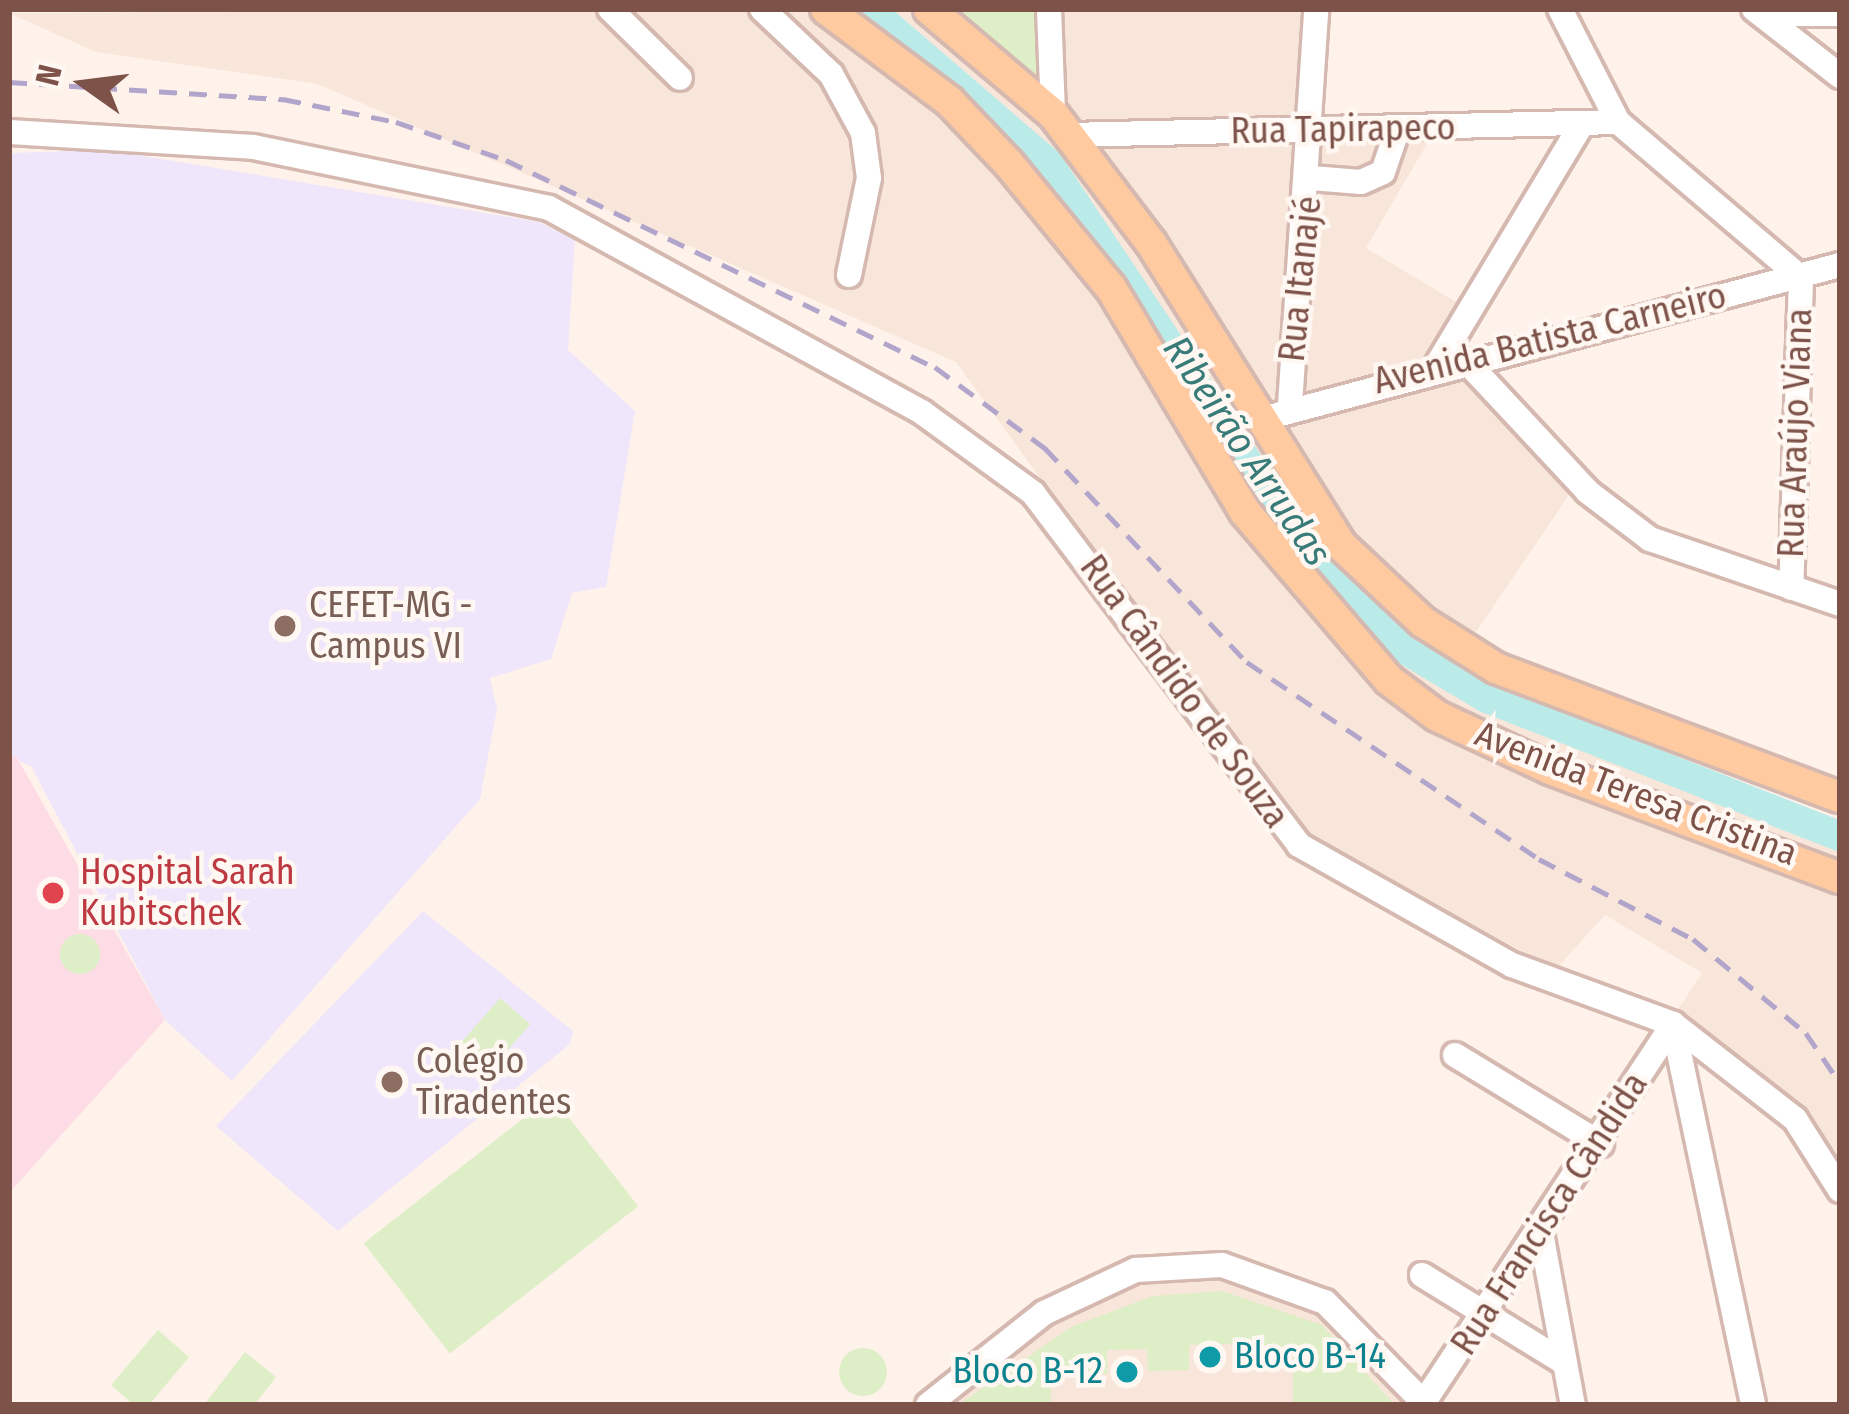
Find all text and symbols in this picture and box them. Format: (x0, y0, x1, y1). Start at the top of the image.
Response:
north arrow (24, 24, 144, 144)
text: N (27, 61, 71, 90)
street label: Rua Tapirapeco (1230, 106, 1456, 154)
street label: Rua Itanajé (1271, 194, 1331, 364)
street label: Avenida Batista Carneiro (1369, 274, 1731, 404)
street label: Rua Araújo Viana (1770, 308, 1822, 558)
water label: Ribeirão Arrudas (1153, 327, 1341, 575)
street label: Rua Cândido de Souza (1071, 547, 1297, 837)
place label: CEFET-MG - Campus VI (309, 583, 473, 668)
marker: CEFET-MG - Campus VI (272, 613, 298, 639)
street label: Avenida Teresa Cristina (1469, 713, 1803, 875)
place label: Hospital Sarah Kubitschek (80, 850, 295, 935)
marker: Hospital Sarah Kubitschek (37, 877, 69, 909)
place label: Colégio Tiradentes (416, 1039, 571, 1124)
street label: Rua Francisca Cândida (1443, 1065, 1657, 1363)
marker: Colégio Tiradentes (379, 1069, 405, 1095)
place label: Bloco B-14 (1234, 1335, 1386, 1379)
marker: Bloco B-14 (1197, 1344, 1223, 1370)
place label: Bloco B-12 (953, 1350, 1103, 1394)
marker: Bloco B-12 (1114, 1359, 1140, 1385)

